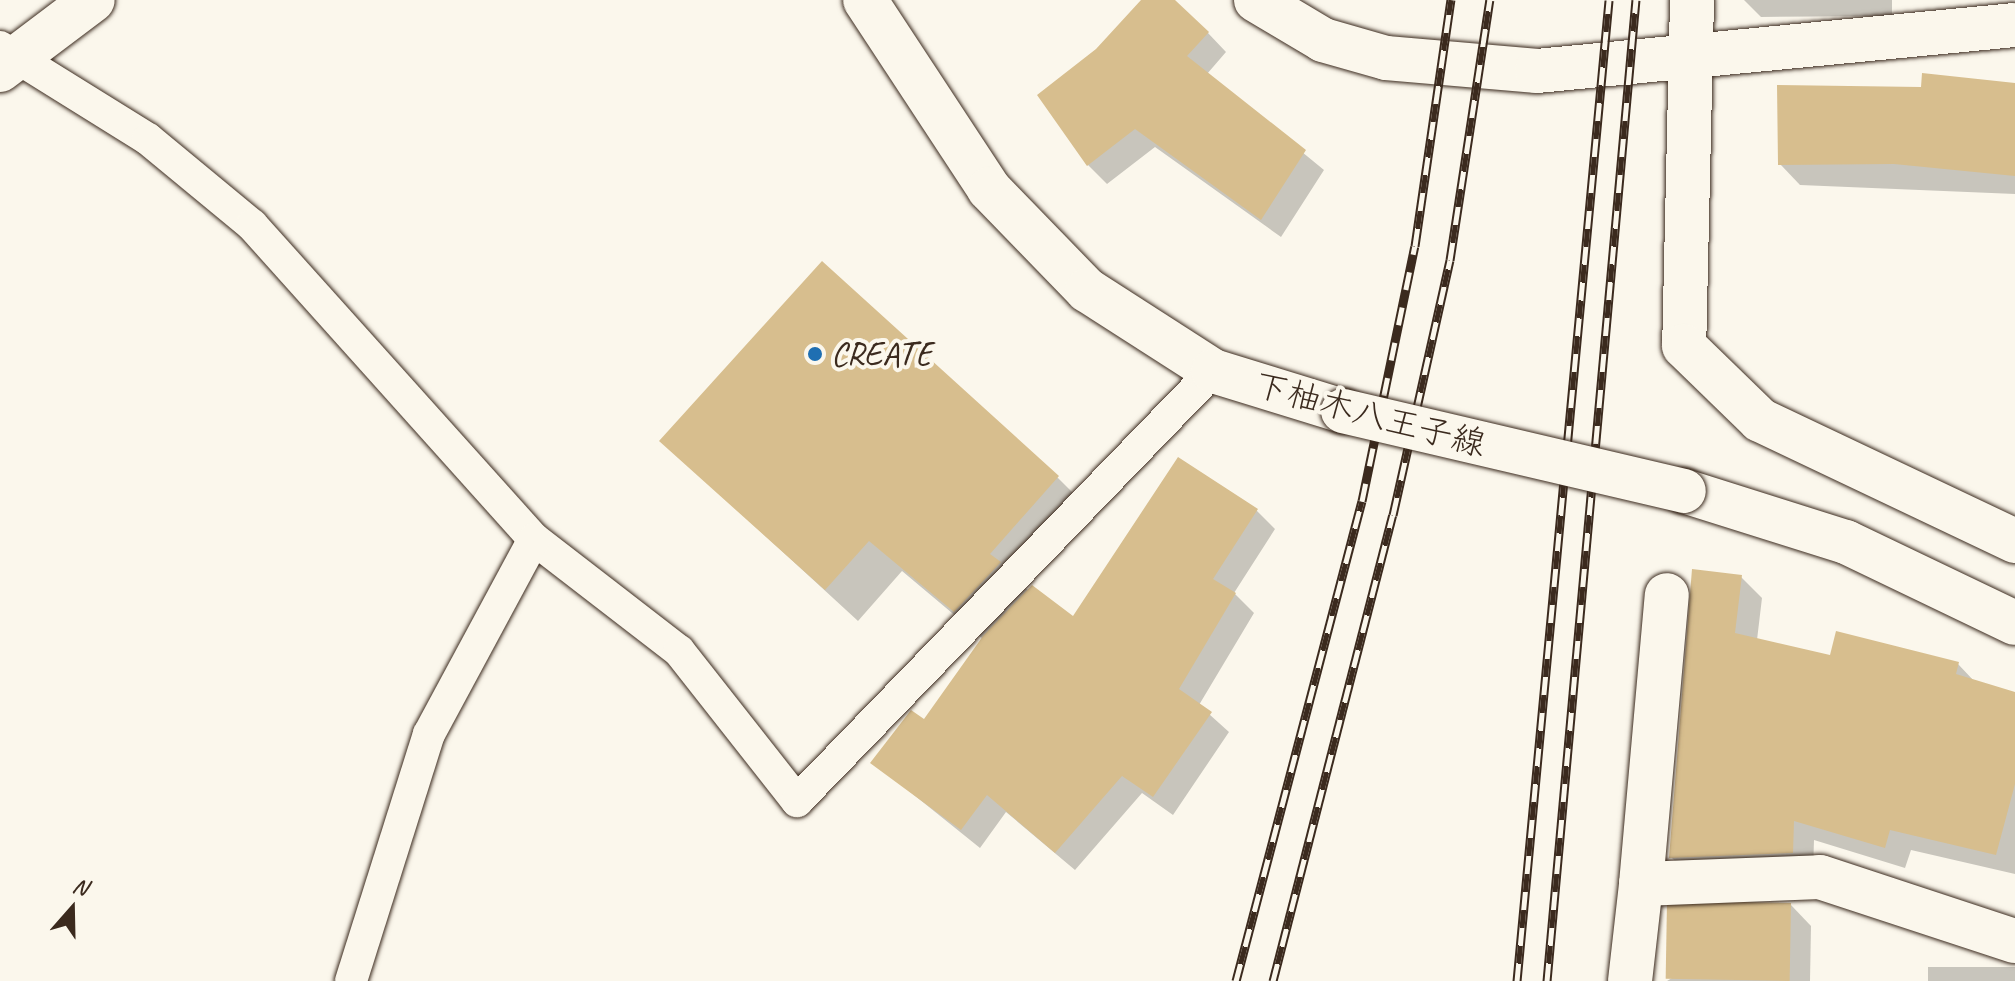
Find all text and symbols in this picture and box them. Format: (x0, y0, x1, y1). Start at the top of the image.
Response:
place label: CREATE (831, 334, 932, 374)
marker: CREATE (806, 345, 824, 363)
street label: 下柚木八王子線 (1250, 363, 1490, 465)
north arrow (32, 869, 112, 949)
text: N (69, 871, 91, 902)

